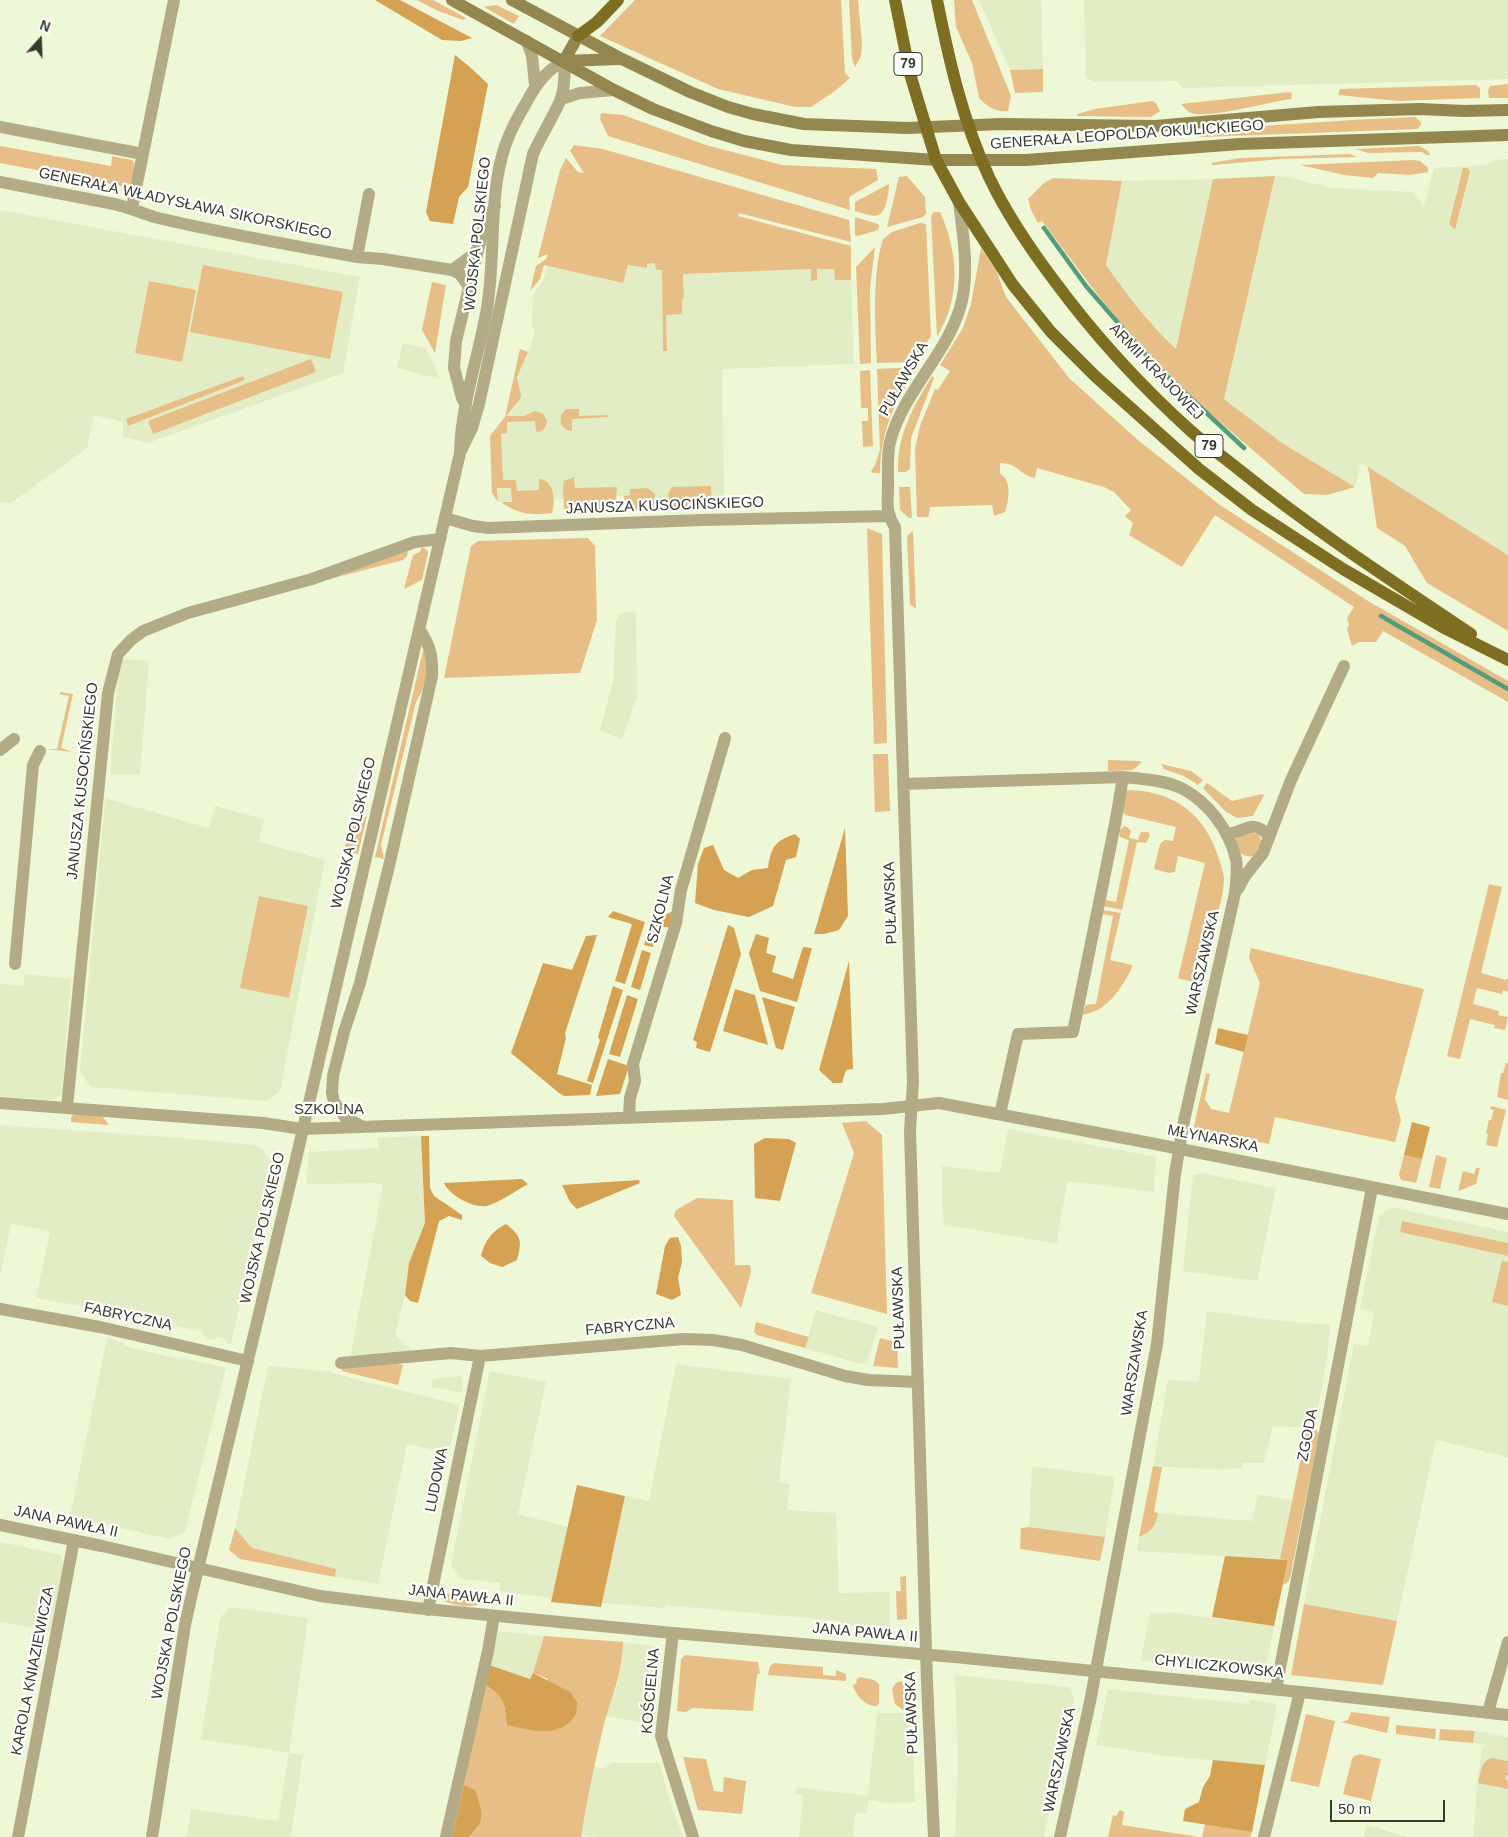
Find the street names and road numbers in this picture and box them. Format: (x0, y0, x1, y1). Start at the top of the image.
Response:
road number: 79 (894, 52, 922, 76)
street label: GENERAŁA LEOPOLDA OKULICKIEGO (990, 116, 1264, 154)
street label: WOJSKA POLSKIEGO (461, 156, 495, 312)
street label: GENERAŁA WŁADYSŁAWA SIKORSKIEGO (37, 164, 333, 244)
street label: ARMII KRAJOWEJ (1105, 320, 1207, 424)
street label: PUŁAWSKA (876, 339, 932, 419)
road number: 79 (1195, 434, 1223, 458)
street label: JANUSZA KUSOCIŃSKIEGO (566, 494, 764, 518)
street label: JANUSZA KUSOCIŃSKIEGO (64, 681, 102, 881)
street label: WOJSKA POLSKIEGO (328, 755, 380, 911)
street label: PUŁAWSKA (881, 861, 901, 945)
street label: SZKOLNA (644, 873, 678, 945)
street label: WARSZAWSKA (1182, 909, 1224, 1017)
street label: SZKOLNA (294, 1101, 364, 1119)
street label: MŁYNARSKA (1166, 1121, 1260, 1157)
street label: WOJSKA POLSKIEGO (237, 1150, 289, 1306)
street label: PUŁAWSKA (889, 1266, 909, 1350)
street label: FABRYCZNA (82, 1299, 174, 1335)
street label: WARSZAWSKA (1118, 1309, 1152, 1417)
street label: FABRYCZNA (585, 1314, 675, 1340)
street label: ZGODA (1294, 1407, 1322, 1463)
street label: LUDOWA (422, 1446, 452, 1514)
street label: JANA PAWŁA II (12, 1502, 120, 1542)
street label: WOJSKA POLSKIEGO (148, 1545, 196, 1701)
street label: JANA PAWŁA II (407, 1582, 515, 1610)
street label: KAROLA KNIAZIEWICZA (8, 1585, 58, 1757)
street label: JANA PAWŁA II (811, 1619, 919, 1647)
street label: KOŚCIELNA (638, 1647, 664, 1735)
street label: CHYLICZKOWSKA (1153, 1651, 1285, 1683)
street label: PUŁAWSKA (902, 1671, 922, 1755)
street label: WARSZAWSKA (1040, 1706, 1080, 1814)

